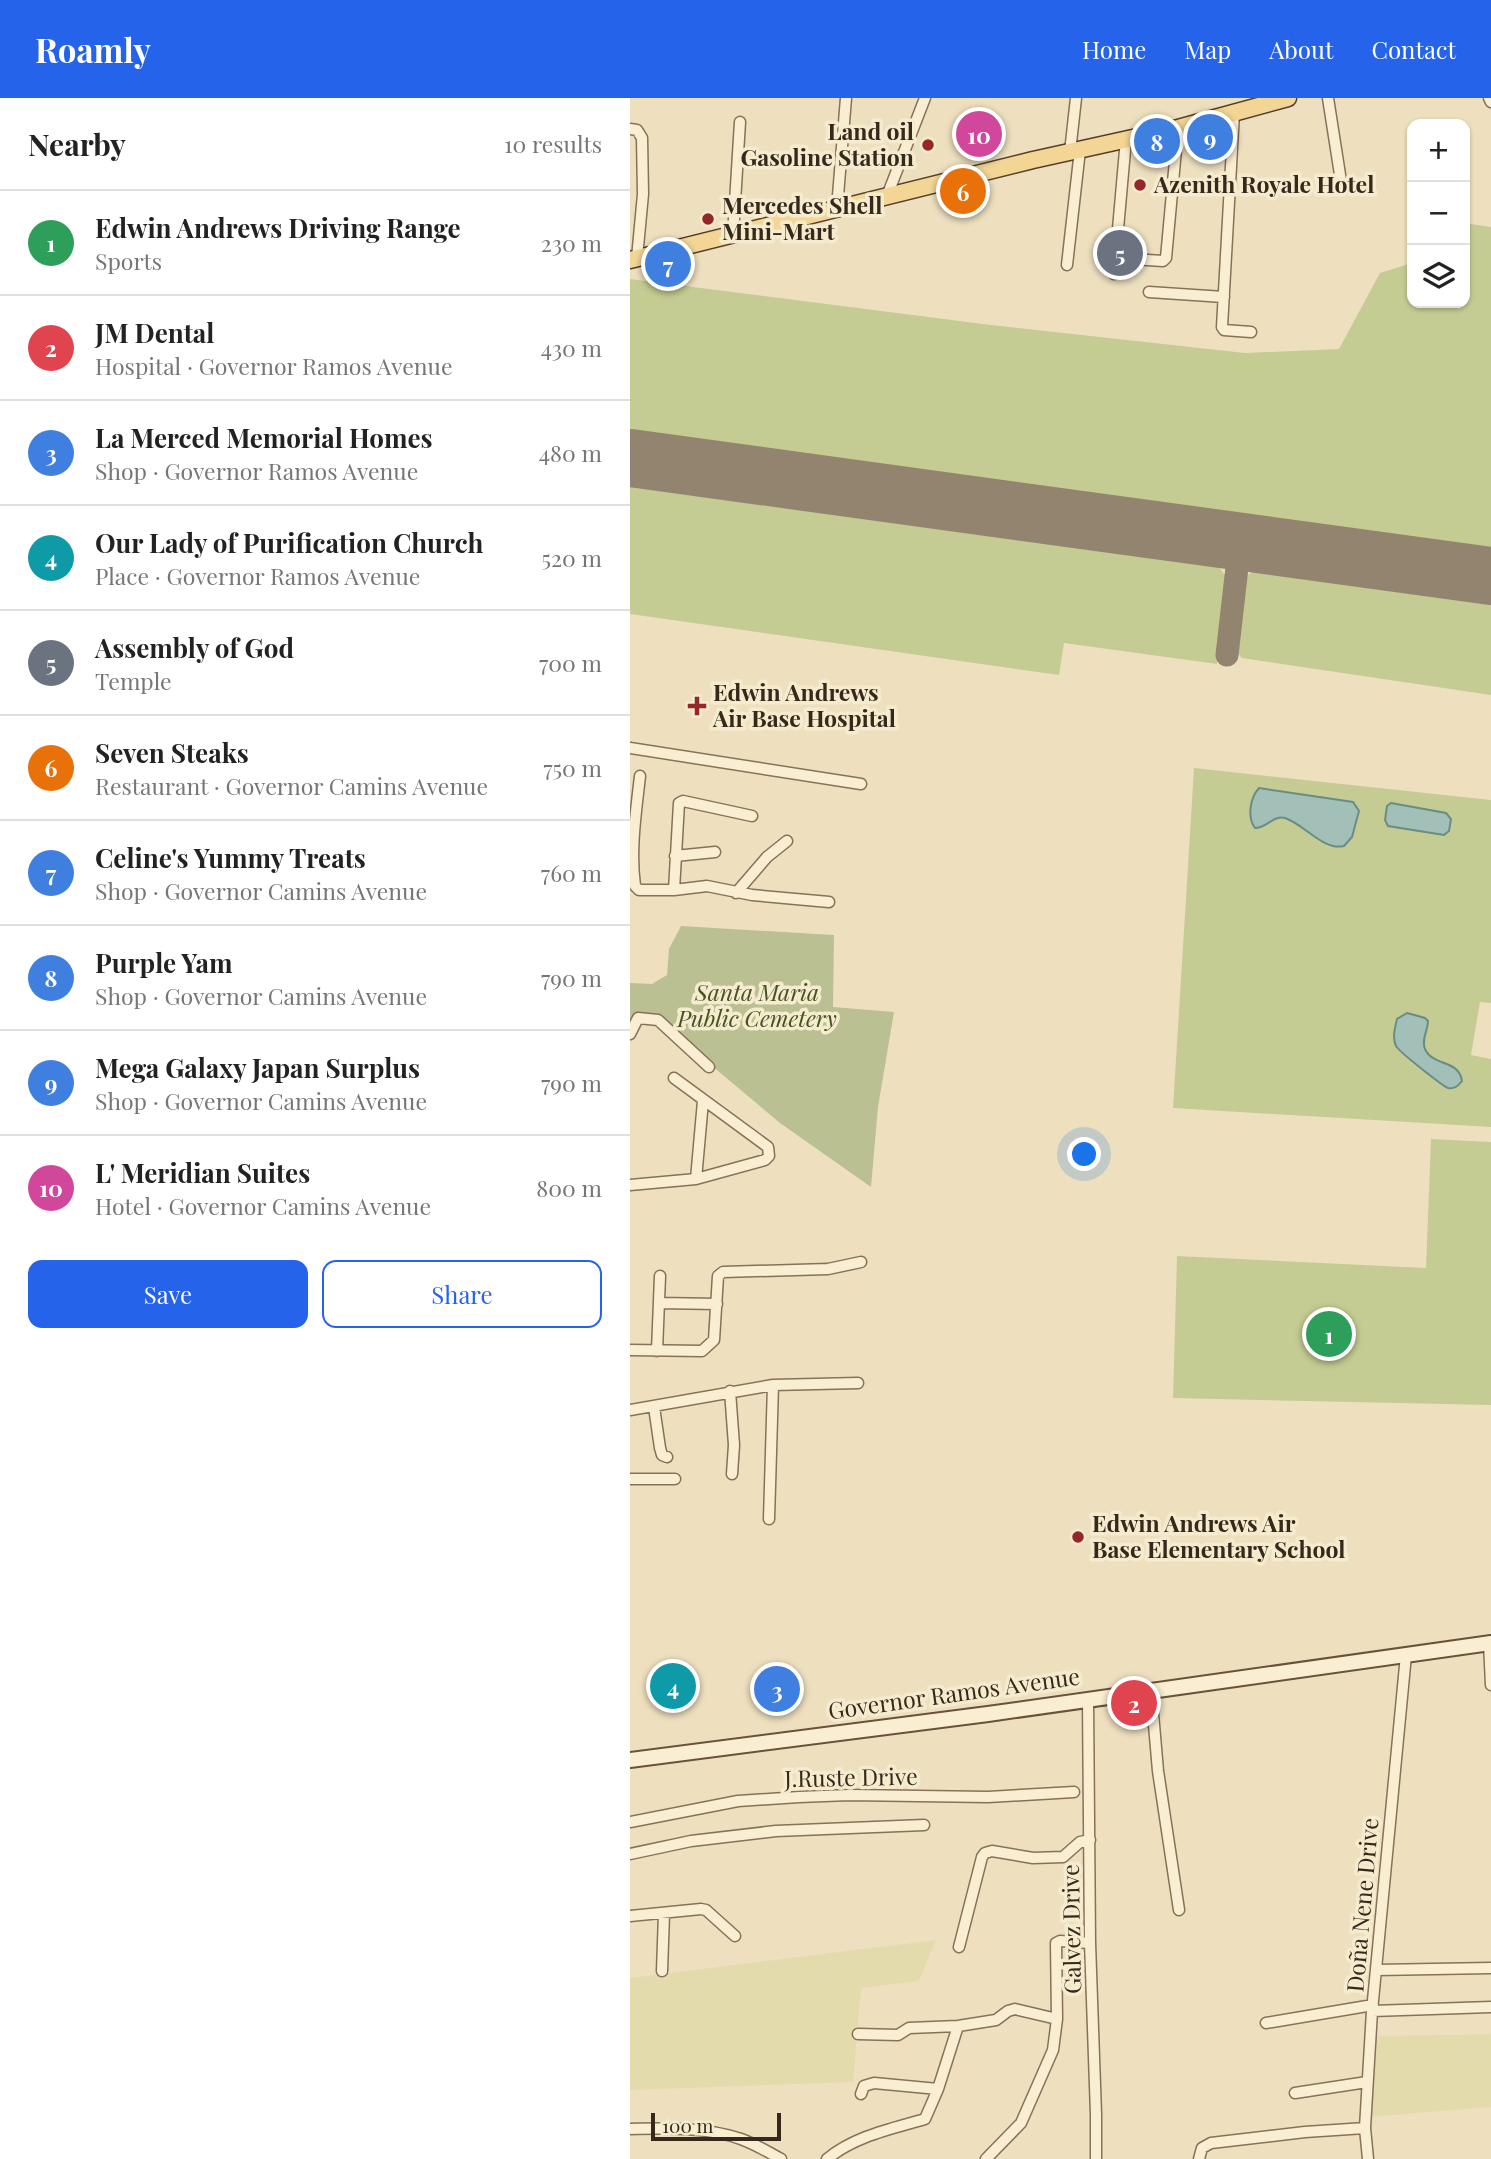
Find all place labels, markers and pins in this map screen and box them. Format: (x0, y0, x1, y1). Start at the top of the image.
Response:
pin: 10 (956, 108, 1002, 160)
pin: 9 (1187, 111, 1233, 163)
place label: Land oil Gasoline Station (740, 115, 914, 172)
pin: 8 (1134, 115, 1180, 167)
marker: Land oil Gasoline Station (920, 137, 936, 153)
pin: 6 (940, 165, 986, 217)
place label: Azenith Royale Hotel (1153, 168, 1374, 199)
marker: Azenith Royale Hotel (1132, 177, 1148, 193)
place label: Mercedes Shell Mini-Mart (722, 189, 882, 246)
marker: Mercedes Shell Mini-Mart (700, 211, 716, 227)
pin: 5 (1097, 227, 1143, 279)
pin: 7 (645, 238, 691, 290)
place label: Edwin Andrews Air Base Hospital (712, 676, 896, 733)
marker: Edwin Andrews Air Base Hospital (687, 696, 707, 716)
pin: 1 (1306, 1308, 1352, 1360)
place label: Edwin Andrews Air Base Elementary School (1092, 1507, 1345, 1564)
marker: Edwin Andrews Air Base Elementary School (1070, 1529, 1086, 1545)
pin: 4 (650, 1660, 696, 1712)
pin: 3 (754, 1663, 800, 1715)
pin: 2 (1111, 1677, 1157, 1729)

